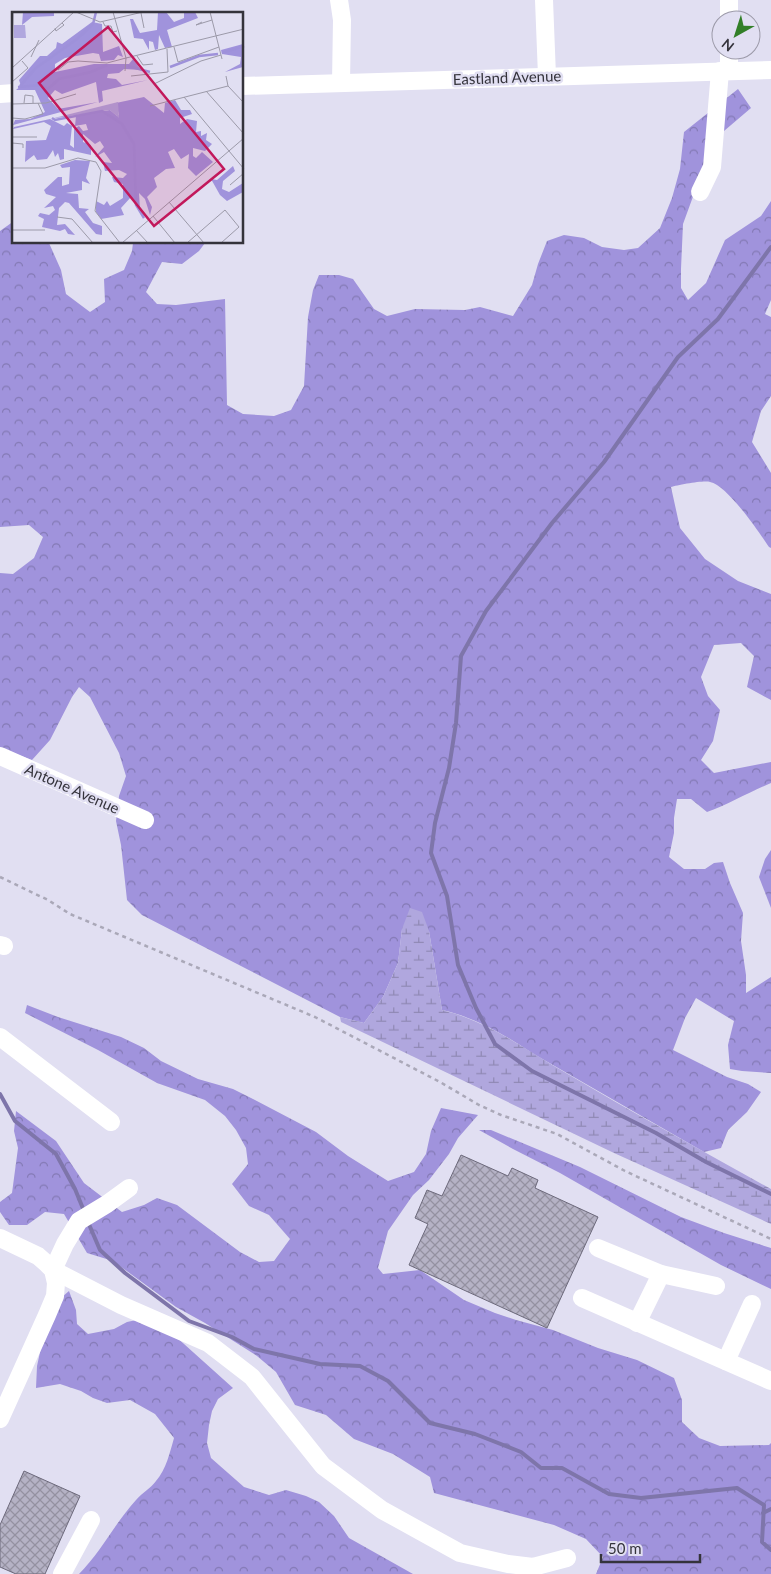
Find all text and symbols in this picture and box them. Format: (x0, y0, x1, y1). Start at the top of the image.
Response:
north arrow (711, 10, 761, 60)
inset map (12, 12, 244, 244)
text: N (718, 35, 737, 55)
street label: Eastland Avenue (452, 66, 562, 88)
street label: Antone Avenue (22, 759, 123, 817)
scale bar (601, 1532, 700, 1564)
text: 50 m (608, 1539, 642, 1557)

